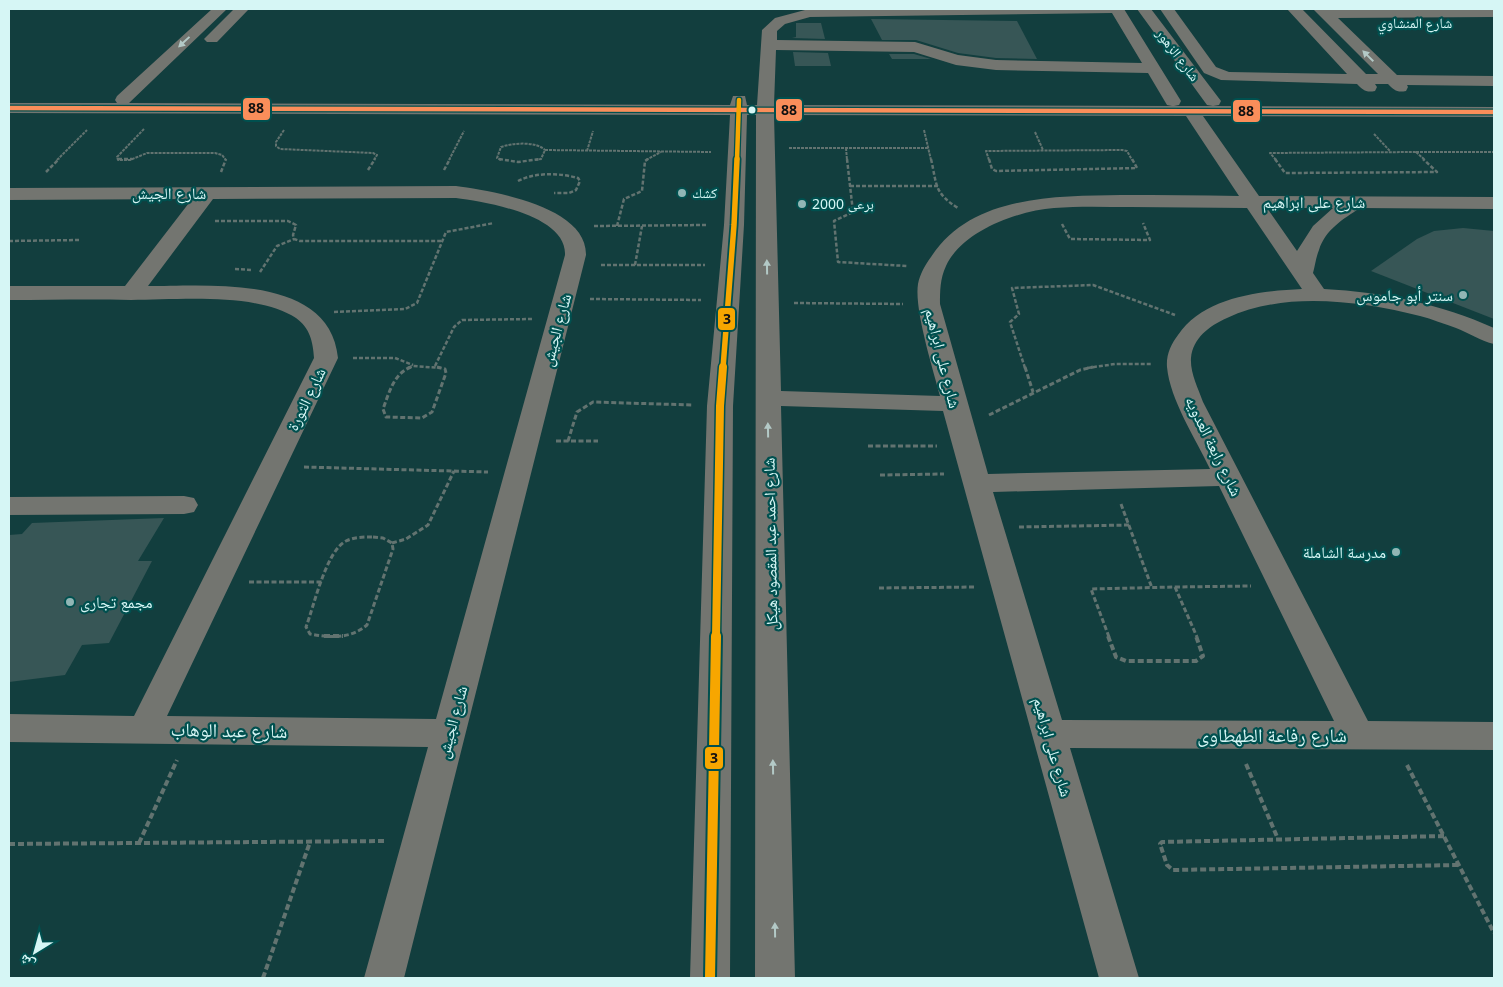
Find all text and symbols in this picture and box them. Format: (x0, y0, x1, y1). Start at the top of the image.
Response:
street label: شارع المنشاوي (1378, 13, 1452, 35)
street label: شارع الزهور (1151, 24, 1204, 85)
one-way arrow (179, 36, 191, 48)
one-way arrow (1362, 50, 1374, 62)
line badge: 88 (242, 97, 271, 121)
text: 88 (248, 98, 264, 117)
line badge: 88 (775, 98, 803, 122)
line badge: 88 (1232, 99, 1261, 123)
text: 88 (781, 100, 797, 119)
text: 88 (1238, 101, 1254, 120)
unlabelled marker (747, 105, 757, 115)
street label: شارع الجيش (132, 182, 206, 204)
place label: كشك (692, 183, 718, 202)
marker: كشك (676, 187, 688, 199)
street label: شارع على ابراهيم (1263, 191, 1365, 213)
place label: برعى 2000 (812, 194, 874, 213)
marker: برعى 2000 (796, 198, 808, 210)
one-way arrow (763, 259, 771, 275)
place label: سنتر أبو جاموس (1356, 284, 1453, 306)
marker: سنتر أبو جاموس (1457, 289, 1469, 301)
street label: شارع الجيش (536, 291, 576, 369)
street label: شارع على ابراهيم (920, 306, 966, 410)
line badge: 3 (717, 307, 736, 331)
text: 3 (723, 309, 731, 328)
street label: شارع الثورة (281, 364, 331, 434)
street label: شارع رابعة العدويه (1180, 392, 1248, 500)
one-way arrow (764, 421, 772, 437)
street label: شارع احمد عبد المقصود هيكل (757, 457, 783, 631)
place label: مدرسة الشاملة (1303, 541, 1386, 563)
marker: مدرسة الشاملة (1390, 546, 1402, 558)
place label: مجمع تجارى (80, 591, 153, 613)
marker: مجمع تجارى (64, 596, 76, 608)
street label: شارع الجيش (432, 683, 472, 761)
street label: شارع على ابراهيم (1028, 695, 1078, 799)
street label: شارع عبد الوهاب (170, 716, 288, 744)
street label: شارع رفاعة الطهطاوى (1197, 722, 1347, 748)
line badge: 3 (704, 746, 724, 770)
text: 3 (710, 748, 718, 767)
one-way arrow (768, 759, 776, 775)
one-way arrow (770, 921, 778, 937)
north arrow (10, 927, 60, 977)
text: ش (15, 951, 39, 975)

